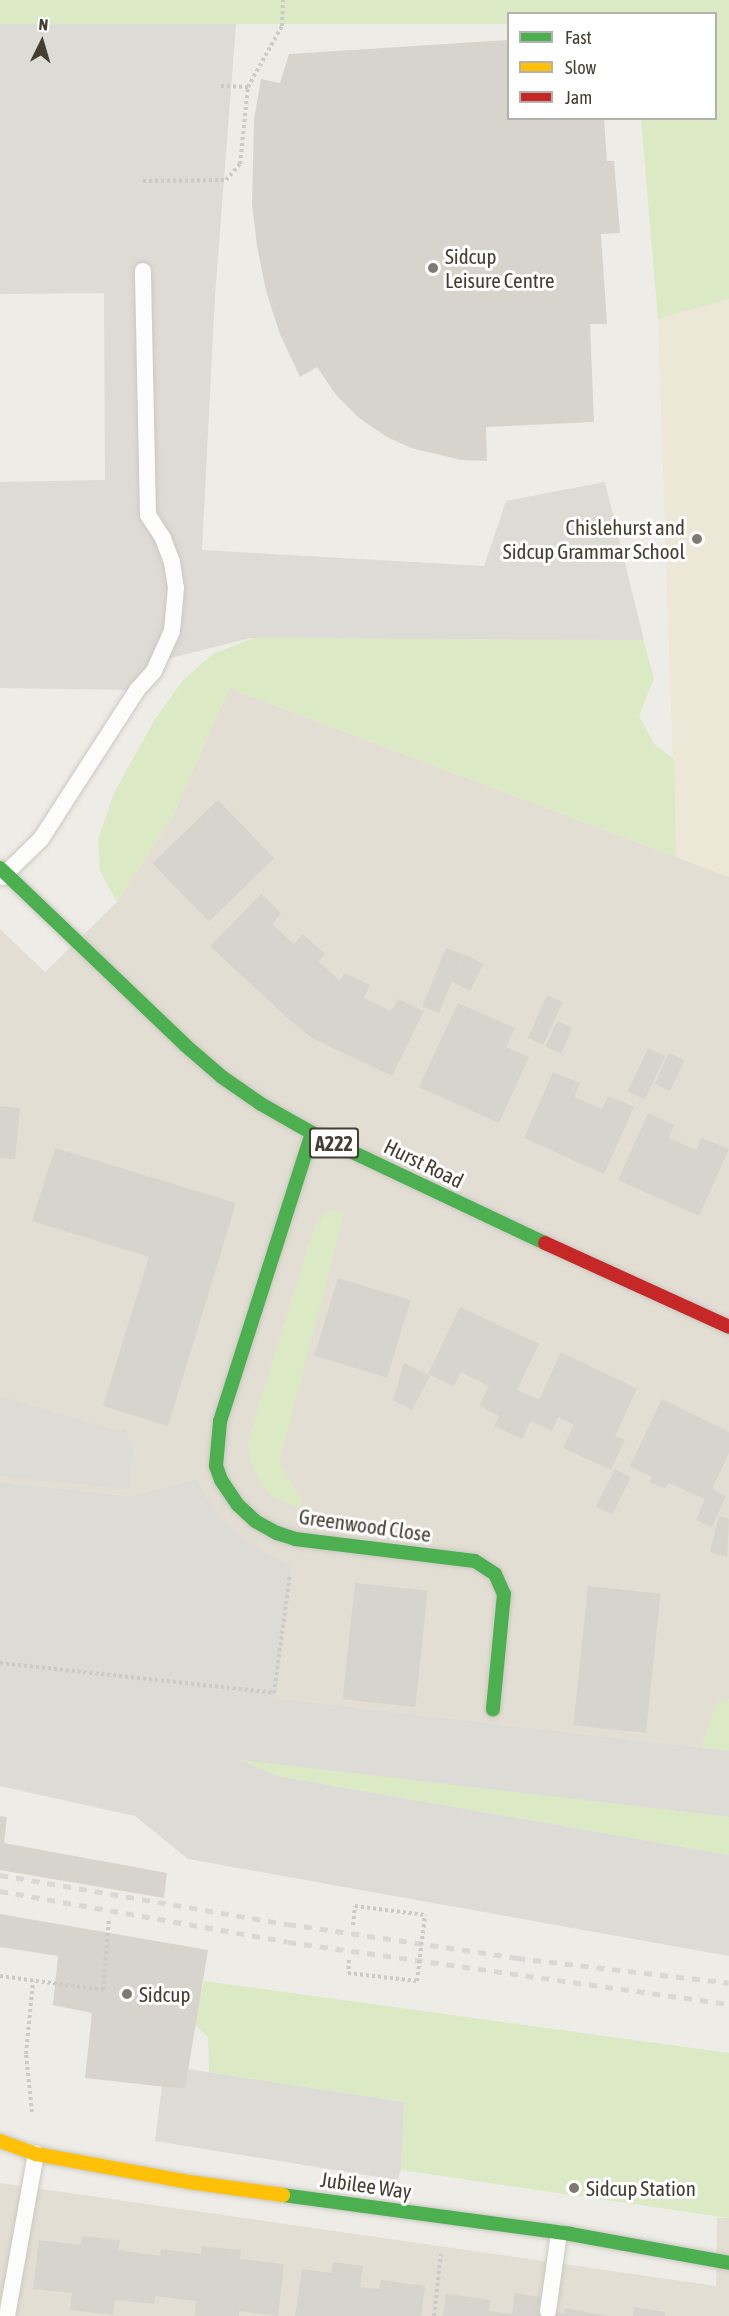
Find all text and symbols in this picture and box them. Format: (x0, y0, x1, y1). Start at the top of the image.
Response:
north arrow (12, 12, 72, 72)
legend (507, 12, 717, 120)
text: N (38, 15, 49, 33)
text: Fast (565, 27, 592, 48)
text: Slow (565, 57, 596, 78)
text: Jam (565, 87, 592, 108)
place label: Sidcup Leisure Centre (445, 243, 555, 293)
marker: Sidcup Leisure Centre (426, 261, 440, 275)
place label: Chislehurst and Sidcup Grammar School (503, 514, 685, 564)
marker: Chislehurst and Sidcup Grammar School (690, 532, 704, 546)
road number: A222 (308, 1126, 360, 1160)
street label: Hurst Road (380, 1133, 468, 1193)
street label: Greenwood Close (297, 1503, 433, 1547)
place label: Sidcup (139, 1981, 190, 2007)
marker: Sidcup (120, 1987, 134, 2001)
street label: Jubilee Way (319, 2166, 413, 2204)
place label: Sidcup Station (586, 2175, 696, 2201)
marker: Sidcup Station (567, 2181, 581, 2195)

